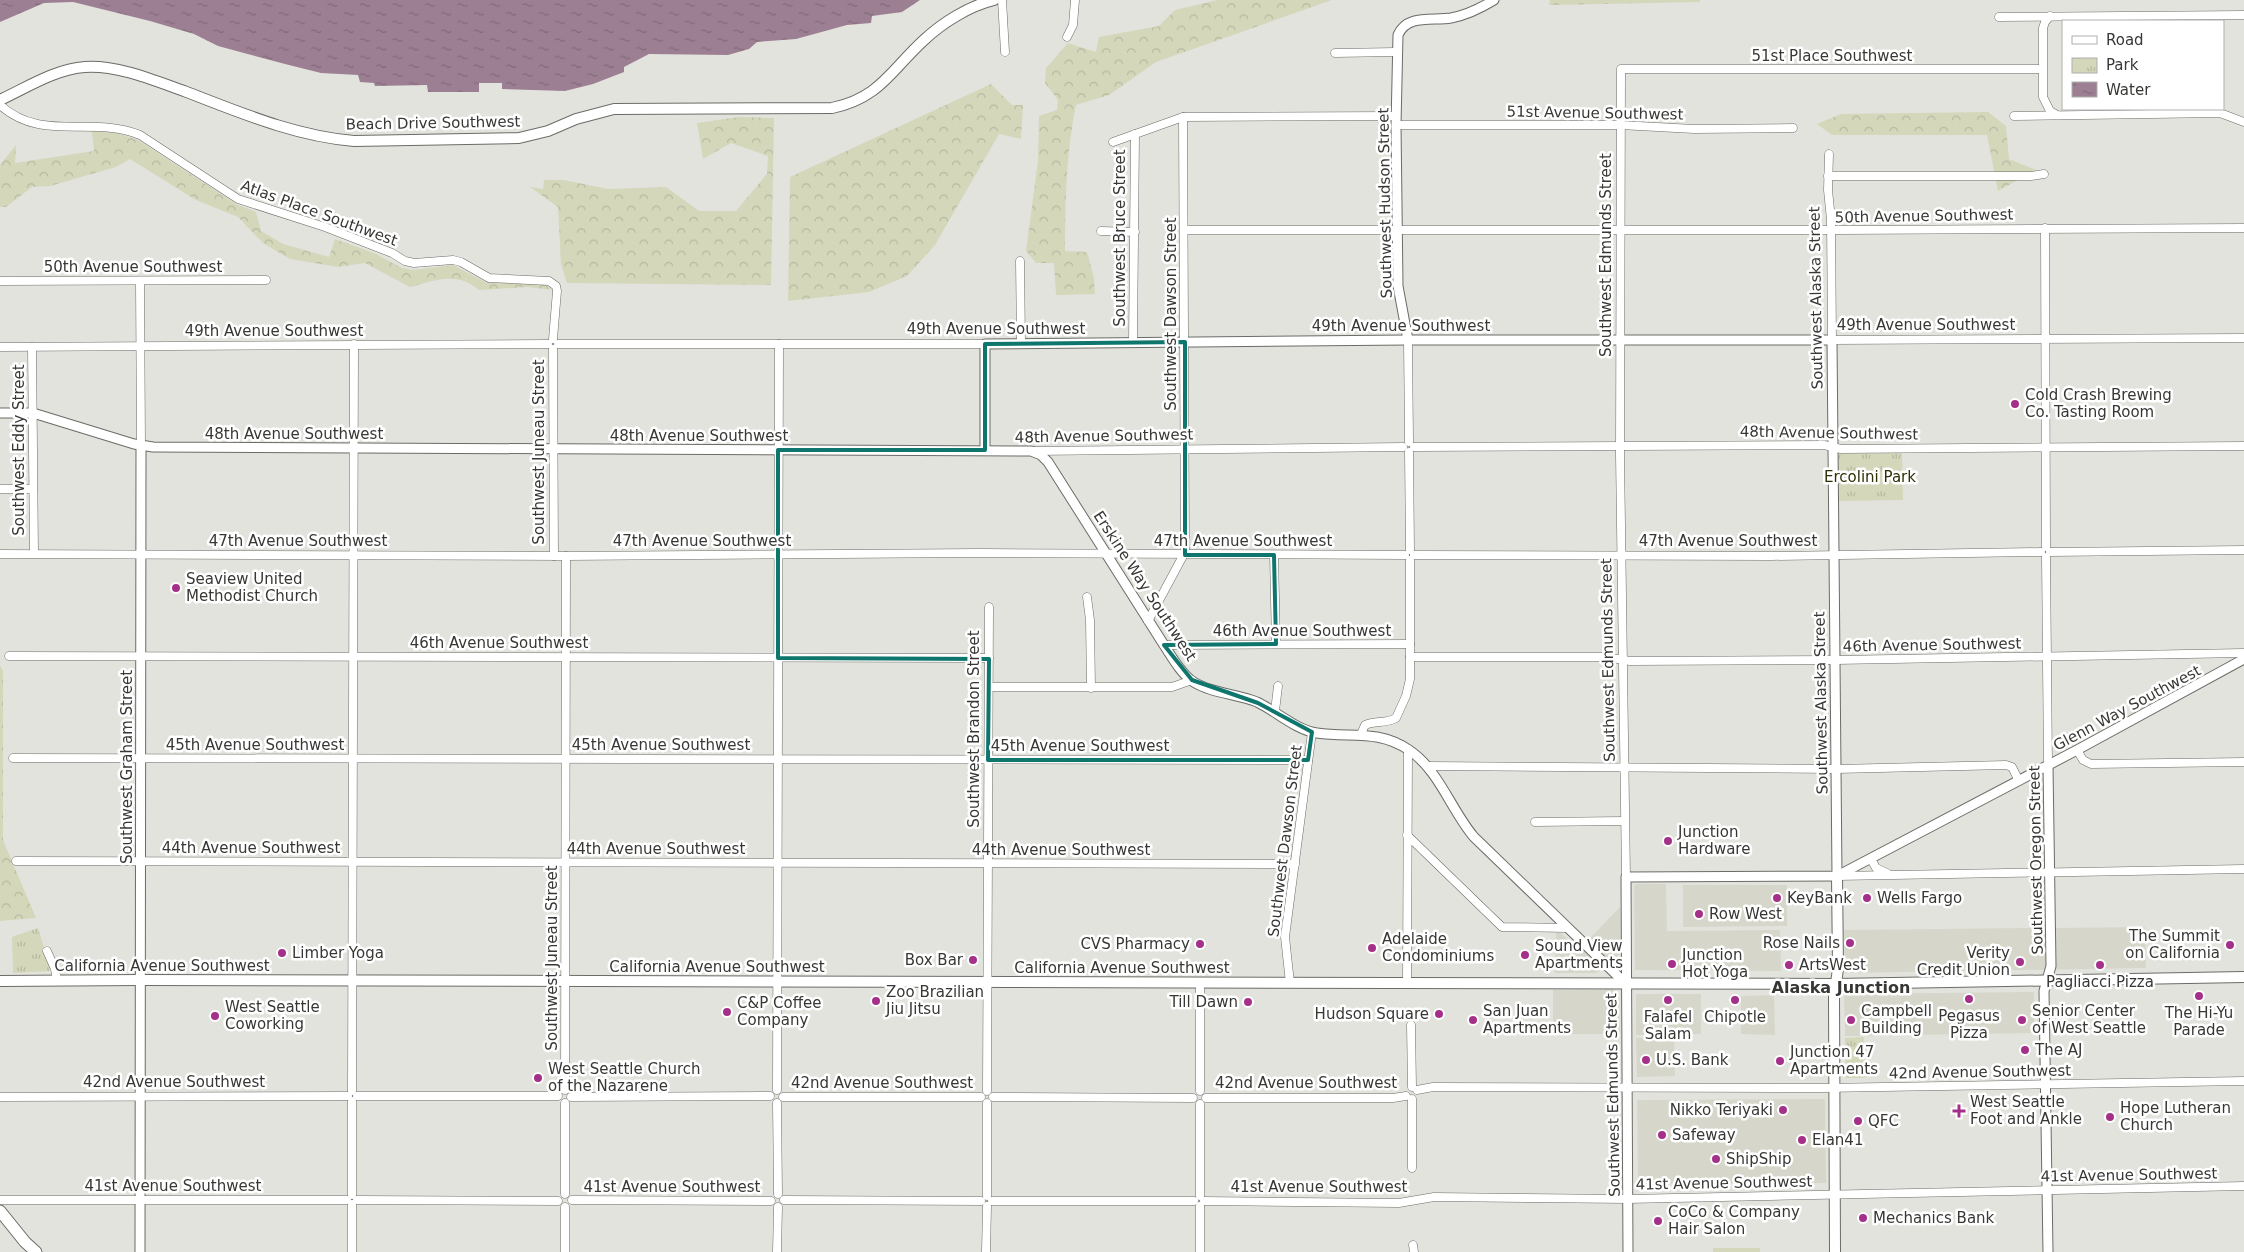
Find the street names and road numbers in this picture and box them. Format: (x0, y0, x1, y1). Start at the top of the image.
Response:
street label: 51st Place Southwest (1752, 47, 1913, 65)
street label: 51st Avenue Southwest (1506, 102, 1684, 124)
street label: Southwest Hudson Street (1374, 107, 1396, 299)
street label: Beach Drive Southwest (345, 112, 521, 134)
street label: Southwest Bruce Street (1111, 149, 1129, 327)
street label: Southwest Edmunds Street (1597, 153, 1615, 357)
street label: Atlas Place Southwest (238, 176, 400, 250)
street label: 50th Avenue Southwest (1835, 205, 2014, 227)
street label: Southwest Alaska Street (1805, 206, 1827, 390)
street label: Southwest Dawson Street (1162, 217, 1180, 411)
street label: 50th Avenue Southwest (44, 258, 222, 276)
street label: 49th Avenue Southwest (1837, 316, 2015, 334)
street label: 49th Avenue Southwest (1312, 317, 1490, 335)
street label: 49th Avenue Southwest (907, 320, 1085, 338)
street label: 49th Avenue Southwest (185, 322, 363, 340)
street label: Southwest Juneau Street (530, 359, 548, 545)
street label: Southwest Eddy Street (10, 364, 28, 536)
street label: 48th Avenue Southwest (1740, 422, 1919, 444)
street label: 48th Avenue Southwest (205, 425, 383, 443)
street label: 48th Avenue Southwest (1015, 425, 1194, 447)
street label: 48th Avenue Southwest (610, 427, 788, 445)
street label: Erskine Way Southwest (1090, 508, 1200, 665)
street label: 47th Avenue Southwest (209, 532, 387, 550)
street label: 47th Avenue Southwest (613, 532, 791, 550)
street label: 47th Avenue Southwest (1154, 532, 1332, 550)
street label: 47th Avenue Southwest (1639, 532, 1817, 550)
street label: Southwest Edmunds Street (1597, 558, 1619, 762)
street label: Southwest Alaska Street (1810, 611, 1832, 795)
street label: 46th Avenue Southwest (1213, 622, 1391, 640)
street label: Southwest Brandon Street (965, 630, 983, 828)
street label: 46th Avenue Southwest (410, 634, 588, 652)
street label: 46th Avenue Southwest (1843, 634, 2022, 656)
street label: Glenn Way Southwest (2050, 661, 2204, 755)
street label: Southwest Graham Street (118, 670, 136, 864)
street label: 45th Avenue Southwest (166, 736, 344, 754)
street label: 45th Avenue Southwest (572, 736, 750, 754)
street label: 45th Avenue Southwest (991, 737, 1169, 755)
street label: Southwest Dawson Street (1264, 744, 1306, 938)
street label: Southwest Oregon Street (2025, 765, 2047, 955)
street label: 44th Avenue Southwest (162, 839, 340, 857)
street label: 44th Avenue Southwest (567, 840, 745, 858)
street label: 44th Avenue Southwest (972, 841, 1150, 859)
street label: Southwest Juneau Street (543, 865, 561, 1051)
street label: California Avenue Southwest (54, 957, 270, 975)
street label: California Avenue Southwest (609, 958, 825, 976)
street label: California Avenue Southwest (1014, 959, 1230, 977)
street label: Southwest Edmunds Street (1602, 993, 1624, 1197)
street label: 42nd Avenue Southwest (1889, 1061, 2071, 1083)
street label: 42nd Avenue Southwest (83, 1073, 265, 1091)
street label: 42nd Avenue Southwest (791, 1074, 973, 1092)
street label: 42nd Avenue Southwest (1215, 1074, 1397, 1092)
street label: 41st Avenue Southwest (2040, 1164, 2218, 1186)
street label: 41st Avenue Southwest (1635, 1172, 1813, 1194)
street label: 41st Avenue Southwest (85, 1177, 262, 1195)
street label: 41st Avenue Southwest (584, 1178, 761, 1196)
street label: 41st Avenue Southwest (1231, 1178, 1408, 1196)

